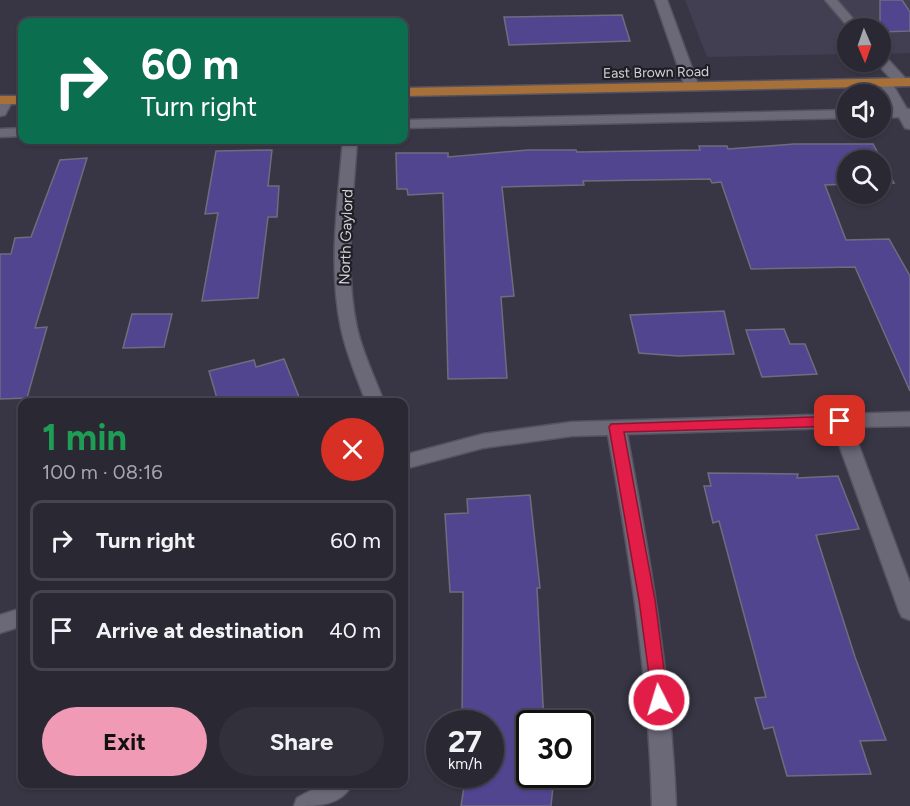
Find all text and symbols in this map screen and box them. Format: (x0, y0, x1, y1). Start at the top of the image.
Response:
north arrow (837, 18, 891, 72)
map controls (837, 18, 891, 204)
text: 60 m (141, 39, 239, 90)
icon: right (42, 42, 120, 120)
street label: East Brown Road (603, 63, 709, 82)
button: sound (837, 84, 891, 138)
text: Turn right (141, 90, 257, 123)
button: search (837, 150, 891, 204)
street label: North Gaylord (335, 189, 357, 285)
pin (814, 395, 865, 446)
icon: arrive (823, 404, 856, 437)
text: 1 min (42, 416, 127, 459)
button: close (321, 418, 384, 481)
text: 100 m · 08:16 (42, 460, 163, 484)
icon: right (45, 524, 78, 557)
text: Turn right (96, 527, 195, 554)
text: 60 m (330, 527, 381, 554)
icon: arrive (45, 614, 78, 647)
text: Arrive at destination (96, 617, 304, 644)
text: 40 m (329, 617, 381, 644)
position arrow (627, 668, 691, 732)
button: Exit (42, 707, 207, 776)
button: Share (219, 707, 384, 776)
speed limit sign: 30 (516, 710, 594, 788)
text: 27 (448, 723, 482, 760)
text: km/h (448, 755, 482, 773)

